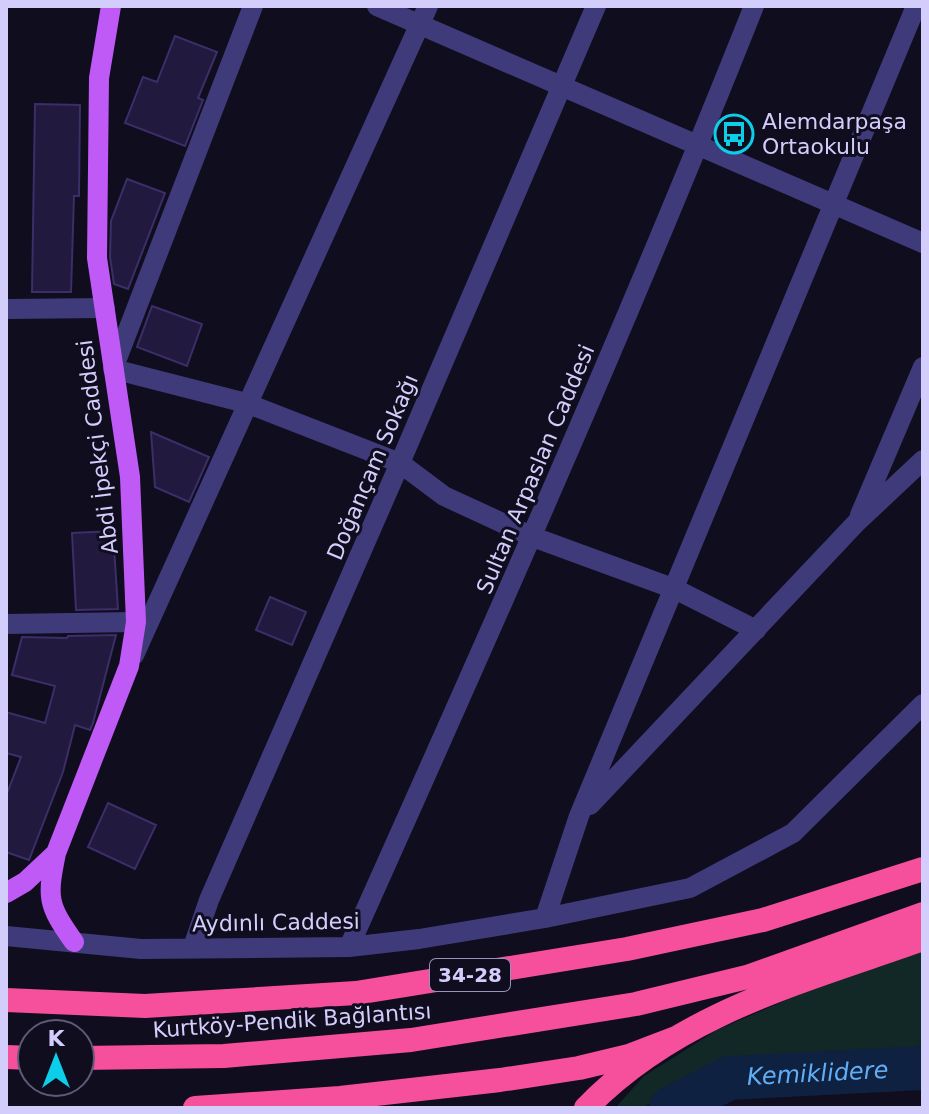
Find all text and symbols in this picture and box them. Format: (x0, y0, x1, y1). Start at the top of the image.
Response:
place label: Alemdarpaşa Ortaokulu (762, 109, 907, 159)
bus stop icon: Alemdarpaşa Ortaokulu (713, 113, 755, 155)
street label: Abdi İpekçi Caddesi (72, 338, 123, 556)
street label: Sultan Arpaslan Caddesi (472, 341, 599, 598)
street label: Doğançam Sokağı (322, 371, 423, 564)
street label: Aydınlı Caddesi (192, 909, 360, 936)
road number: 34-28 (430, 959, 510, 991)
street label: Kurtköy-Pendik Bağlantısı (152, 998, 432, 1043)
north arrow (16, 1018, 96, 1098)
text: K (47, 1026, 65, 1051)
water label: Kemiklidere (746, 1056, 889, 1091)

